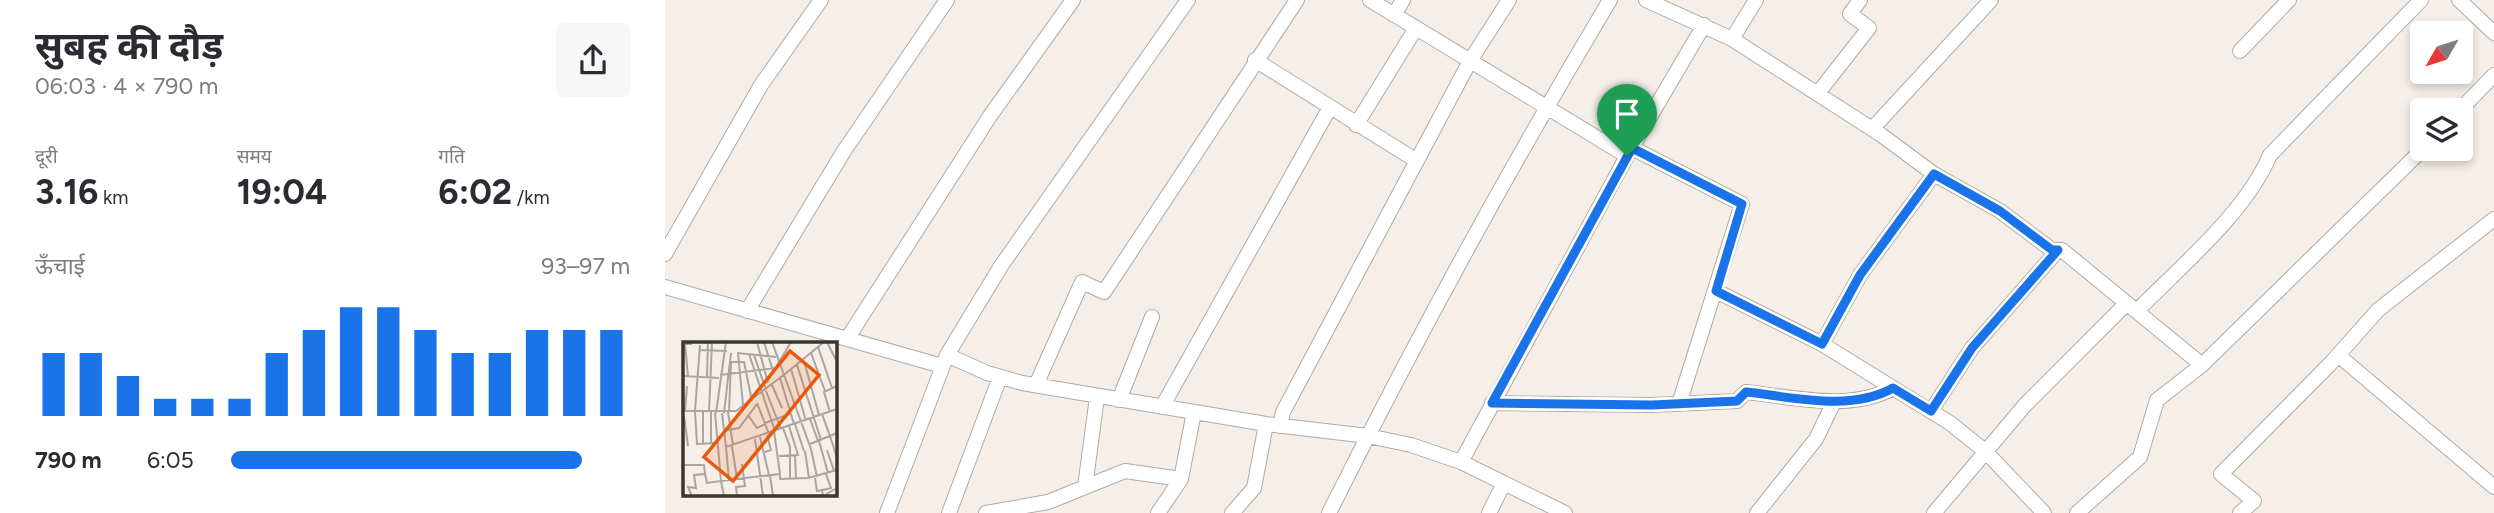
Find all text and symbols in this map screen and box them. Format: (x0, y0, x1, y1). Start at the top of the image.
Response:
north arrow (2410, 21, 2473, 84)
map controls (2410, 21, 2473, 161)
text: सुबह की दौड़ (35, 23, 223, 69)
button: share (556, 23, 630, 97)
text: 06:03 · 4 × 790 m (35, 72, 218, 100)
pin (1597, 84, 1657, 156)
icon: arrive (1608, 95, 1646, 133)
button: layers (2410, 98, 2473, 161)
text: दूरी (35, 145, 58, 168)
text: समय (237, 145, 272, 168)
text: गति (438, 145, 465, 168)
text: 3.16 (35, 171, 98, 213)
text: 19:04 (237, 171, 327, 213)
text: 6:02 (438, 171, 512, 213)
text: km (98, 186, 128, 209)
text: /km (512, 186, 550, 209)
text: ऊँचाई (35, 252, 85, 280)
text: 93–97 m (541, 252, 630, 280)
inset map (683, 342, 837, 496)
text: 790 m (35, 446, 102, 474)
text: 6:05 (147, 446, 194, 474)

